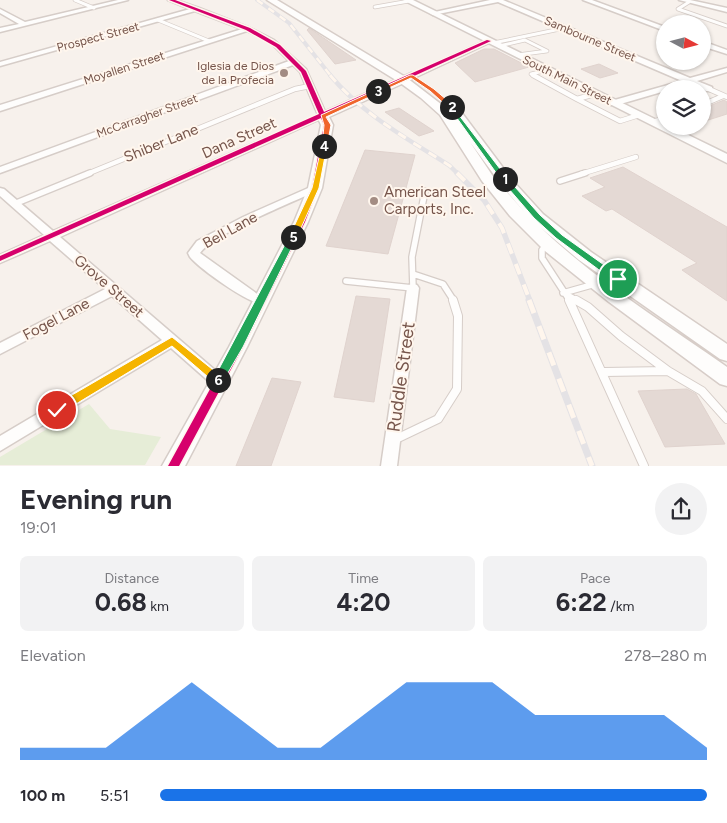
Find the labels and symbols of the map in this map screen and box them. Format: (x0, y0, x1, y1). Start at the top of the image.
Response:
street label: Sambourne Street (542, 13, 638, 65)
north arrow (656, 15, 711, 70)
street label: Prospect Street (55, 19, 141, 55)
street label: Moyallen Street (82, 48, 167, 88)
street label: South Main Street (520, 52, 614, 108)
place label: Iglesia de Dios de la Profecia (197, 59, 274, 87)
marker: Iglesia de Dios de la Profecia (278, 67, 290, 79)
pin: 3 (366, 78, 390, 104)
street label: McCarragher Street (95, 91, 200, 141)
pin: 2 (440, 94, 464, 120)
street label: Dana Street (199, 113, 279, 162)
street label: Shiber Lane (121, 120, 201, 166)
pin: 4 (312, 134, 336, 158)
pin: 1 (492, 166, 518, 192)
place label: American Steel Carports, Inc. (384, 183, 486, 218)
marker: American Steel Carports, Inc. (368, 195, 380, 207)
street label: Bell Lane (200, 208, 260, 252)
pin: 5 (280, 224, 306, 250)
street label: Grove Street (70, 251, 148, 321)
pin (597, 258, 639, 300)
street label: Fogel Lane (20, 294, 92, 344)
street label: Ruddle Street (382, 320, 420, 434)
pin: 6 (206, 368, 230, 392)
pin (36, 389, 78, 431)

